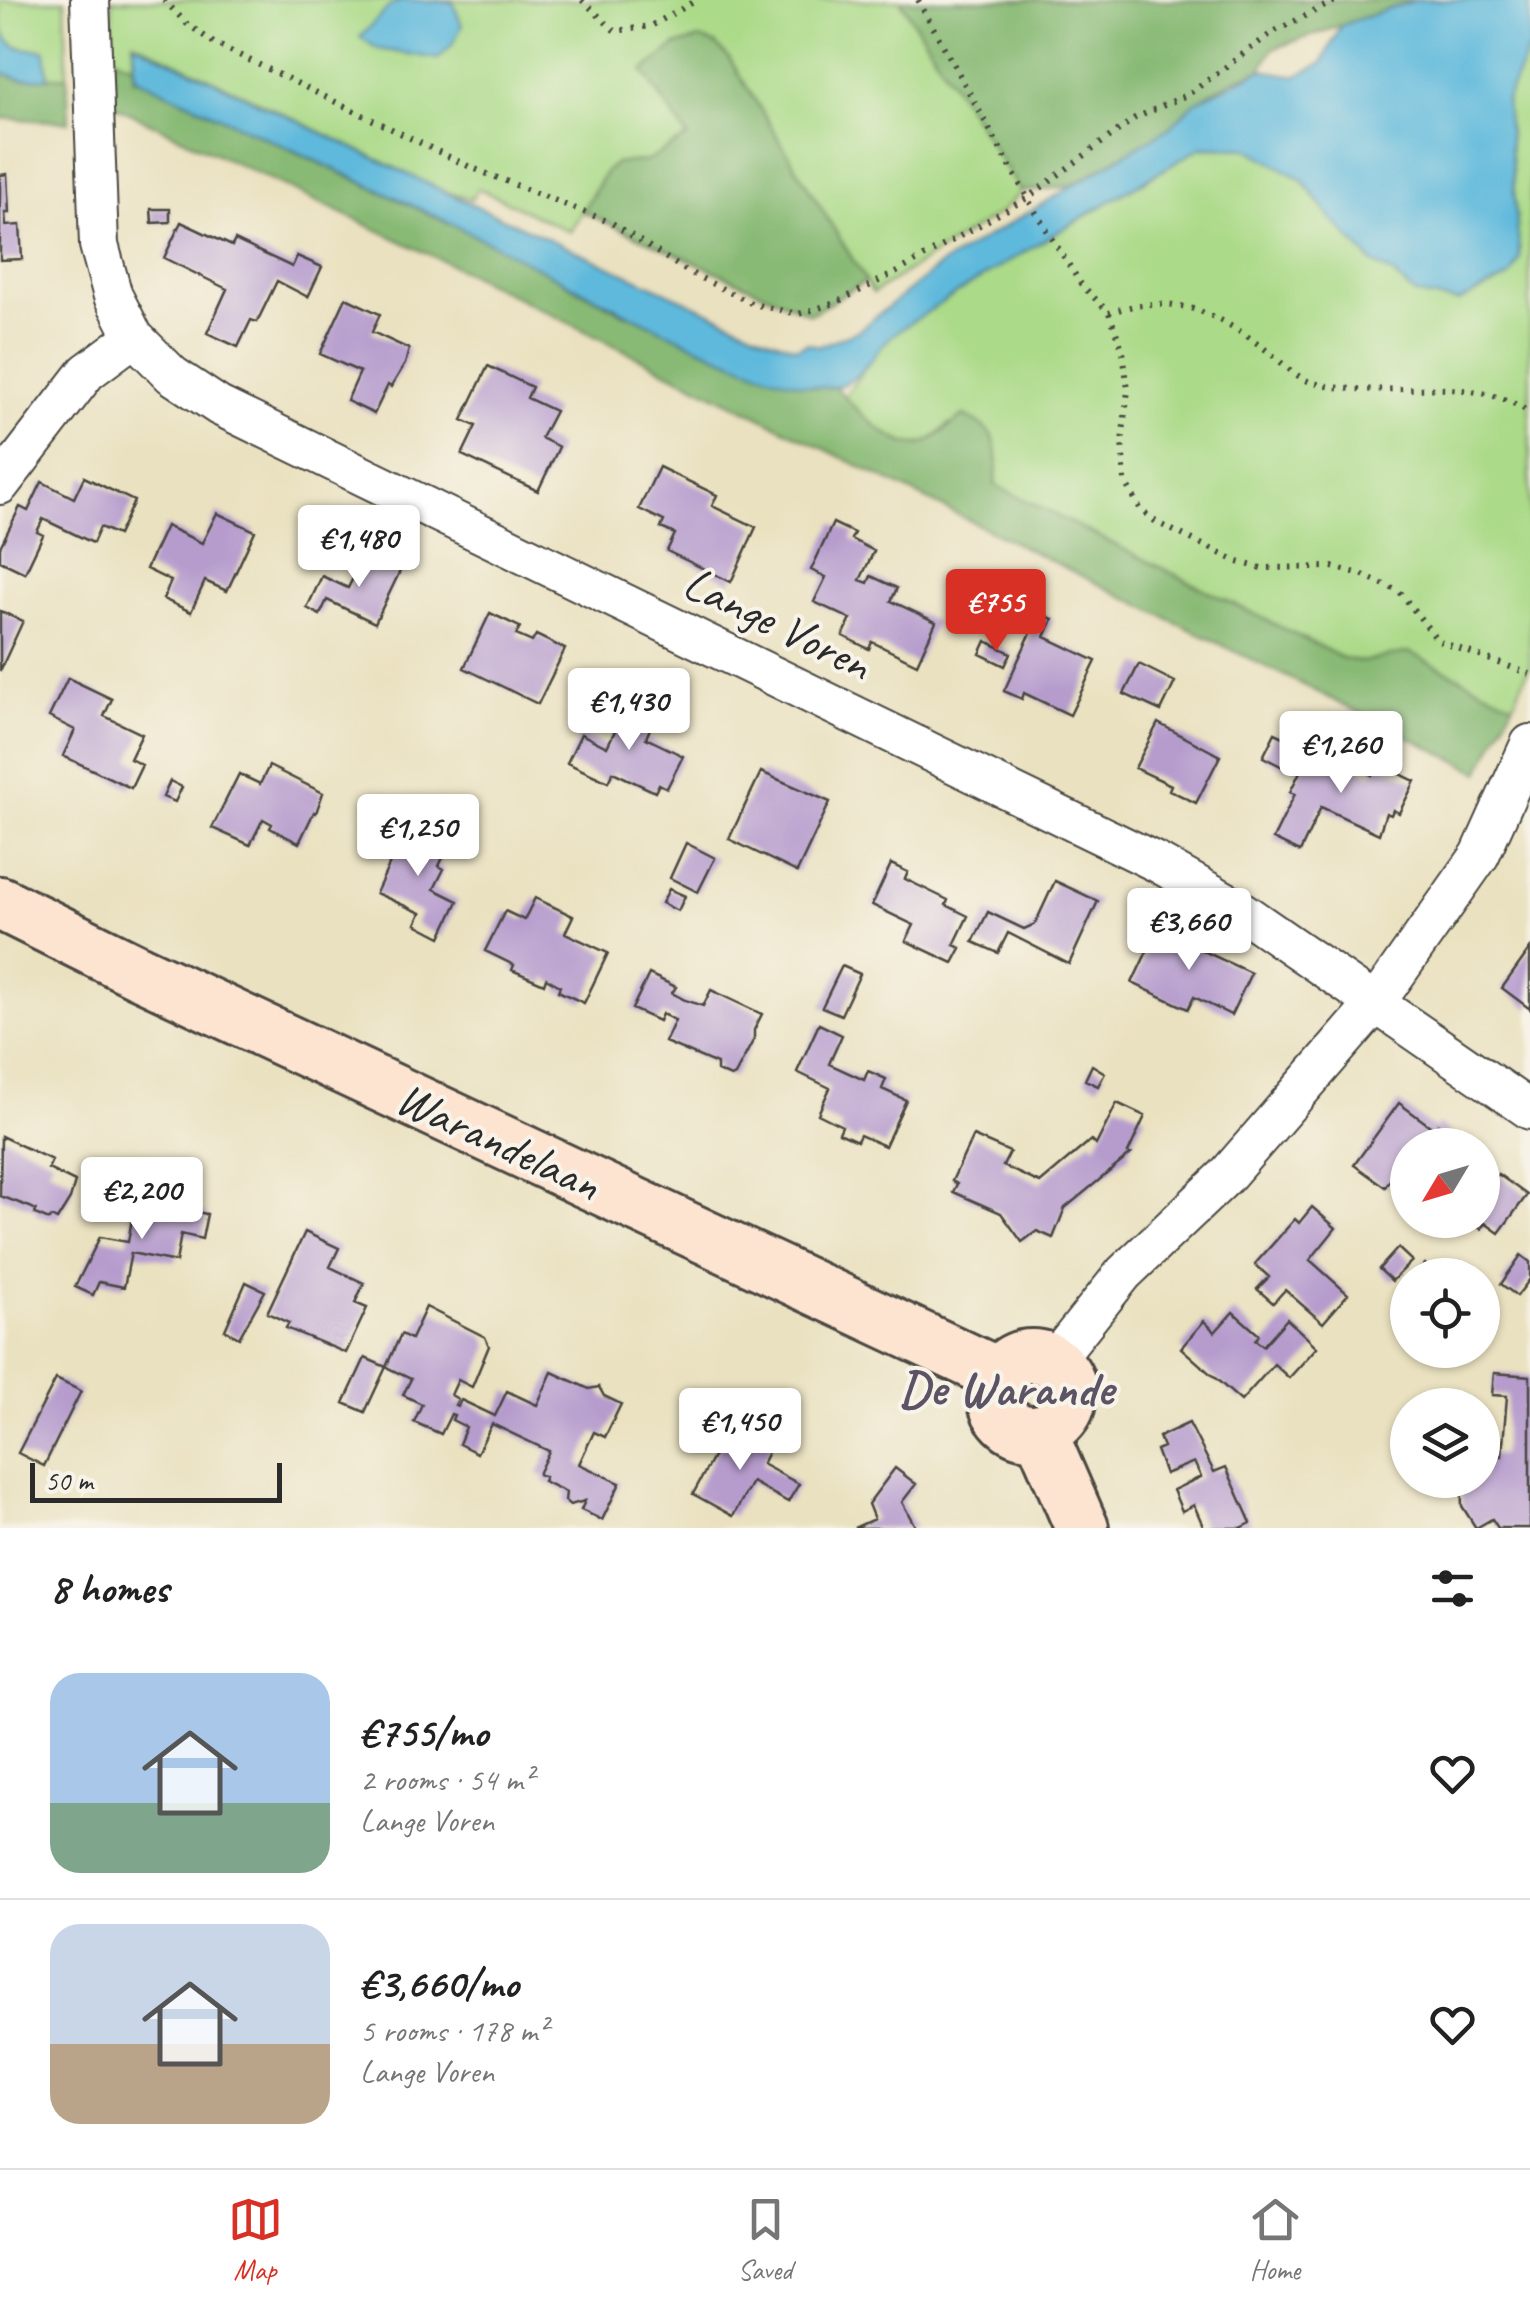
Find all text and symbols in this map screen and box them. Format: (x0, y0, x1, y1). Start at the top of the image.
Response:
pin: €1,480 (278, 505, 440, 590)
text: €1,480 (320, 517, 398, 558)
street label: Lange Voren (674, 552, 882, 694)
pin: €755 (937, 569, 1055, 654)
text: €755 (968, 581, 1024, 622)
pin: €1,430 (548, 668, 710, 753)
text: €1,430 (590, 680, 668, 721)
pin: €1,260 (1260, 711, 1422, 796)
text: €1,260 (1301, 723, 1381, 764)
pin: €1,250 (337, 794, 499, 879)
text: €1,250 (379, 806, 457, 847)
pin: €3,660 (1108, 888, 1270, 973)
text: €3,660 (1149, 900, 1229, 941)
street label: Warandelaan (387, 1068, 610, 1214)
north arrow (1390, 1128, 1500, 1238)
map controls (1390, 1128, 1500, 1498)
pin: €2,200 (61, 1157, 223, 1242)
text: €2,200 (103, 1169, 181, 1210)
button: locate (1390, 1258, 1500, 1368)
district label: De Warande (899, 1357, 1117, 1420)
pin: €1,450 (659, 1388, 821, 1473)
button: layers (1390, 1388, 1500, 1498)
text: €1,450 (701, 1400, 779, 1441)
scale bar (30, 1458, 282, 1502)
text: 50 m (45, 1463, 93, 1498)
icon: filters (1425, 1561, 1480, 1616)
text: 8 homes (50, 1562, 169, 1615)
text: €755/mo (360, 1706, 488, 1759)
icon: home (130, 1713, 250, 1833)
icon: heart (1425, 1746, 1480, 1801)
text: 2 rooms · 54 m² (360, 1759, 533, 1800)
text: Lange Voren (360, 1800, 494, 1841)
text: €3,660/mo (360, 1957, 518, 2010)
icon: home (130, 1964, 250, 2084)
icon: heart (1425, 1997, 1480, 2052)
text: 5 rooms · 178 m² (360, 2010, 547, 2051)
text: Lange Voren (360, 2051, 494, 2092)
tab: Map (228, 2192, 283, 2287)
tab: Saved (738, 2192, 793, 2287)
tab: Home (1248, 2192, 1303, 2287)

